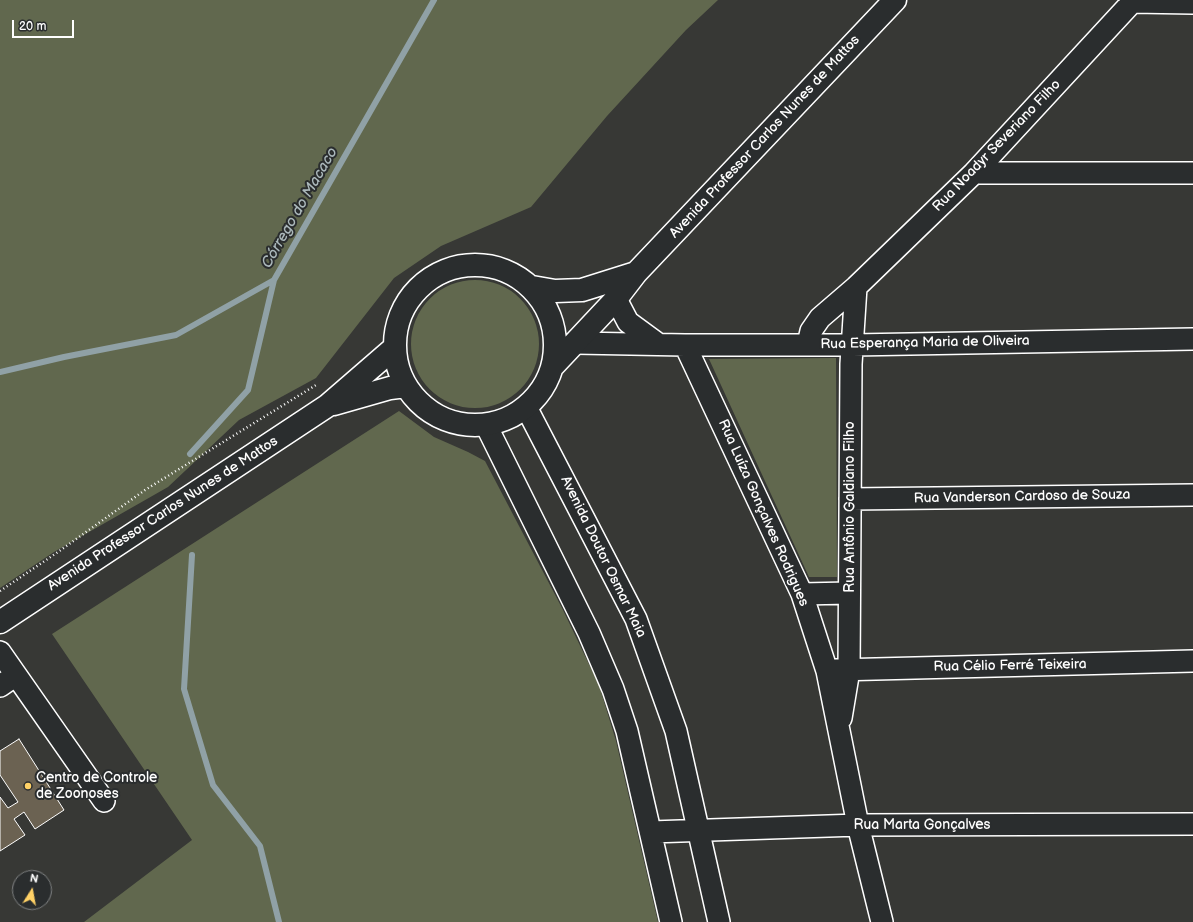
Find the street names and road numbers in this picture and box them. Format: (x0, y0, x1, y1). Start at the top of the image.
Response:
street label: Avenida Professor Carlos Nunes de Mattos (666, 32, 864, 242)
street label: Rua Noadyr Severiano Filho (930, 77, 1064, 215)
street label: Rua Esperança Maria de Oliveira (820, 333, 1030, 353)
street label: Rua Luíza Gonçalves Rodrigues (714, 417, 812, 609)
street label: Rua Antônio Galdiano Filho (842, 421, 858, 593)
street label: Avenida Professor Carlos Nunes de Mattos (45, 433, 281, 595)
street label: Avenida Doutor Osmar Maia (557, 474, 649, 640)
street label: Rua Vanderson Cardoso de Souza (914, 487, 1130, 507)
street label: Rua Célio Ferré Teixeira (933, 656, 1087, 676)
street label: Rua Marta Gonçalves (854, 817, 990, 833)

